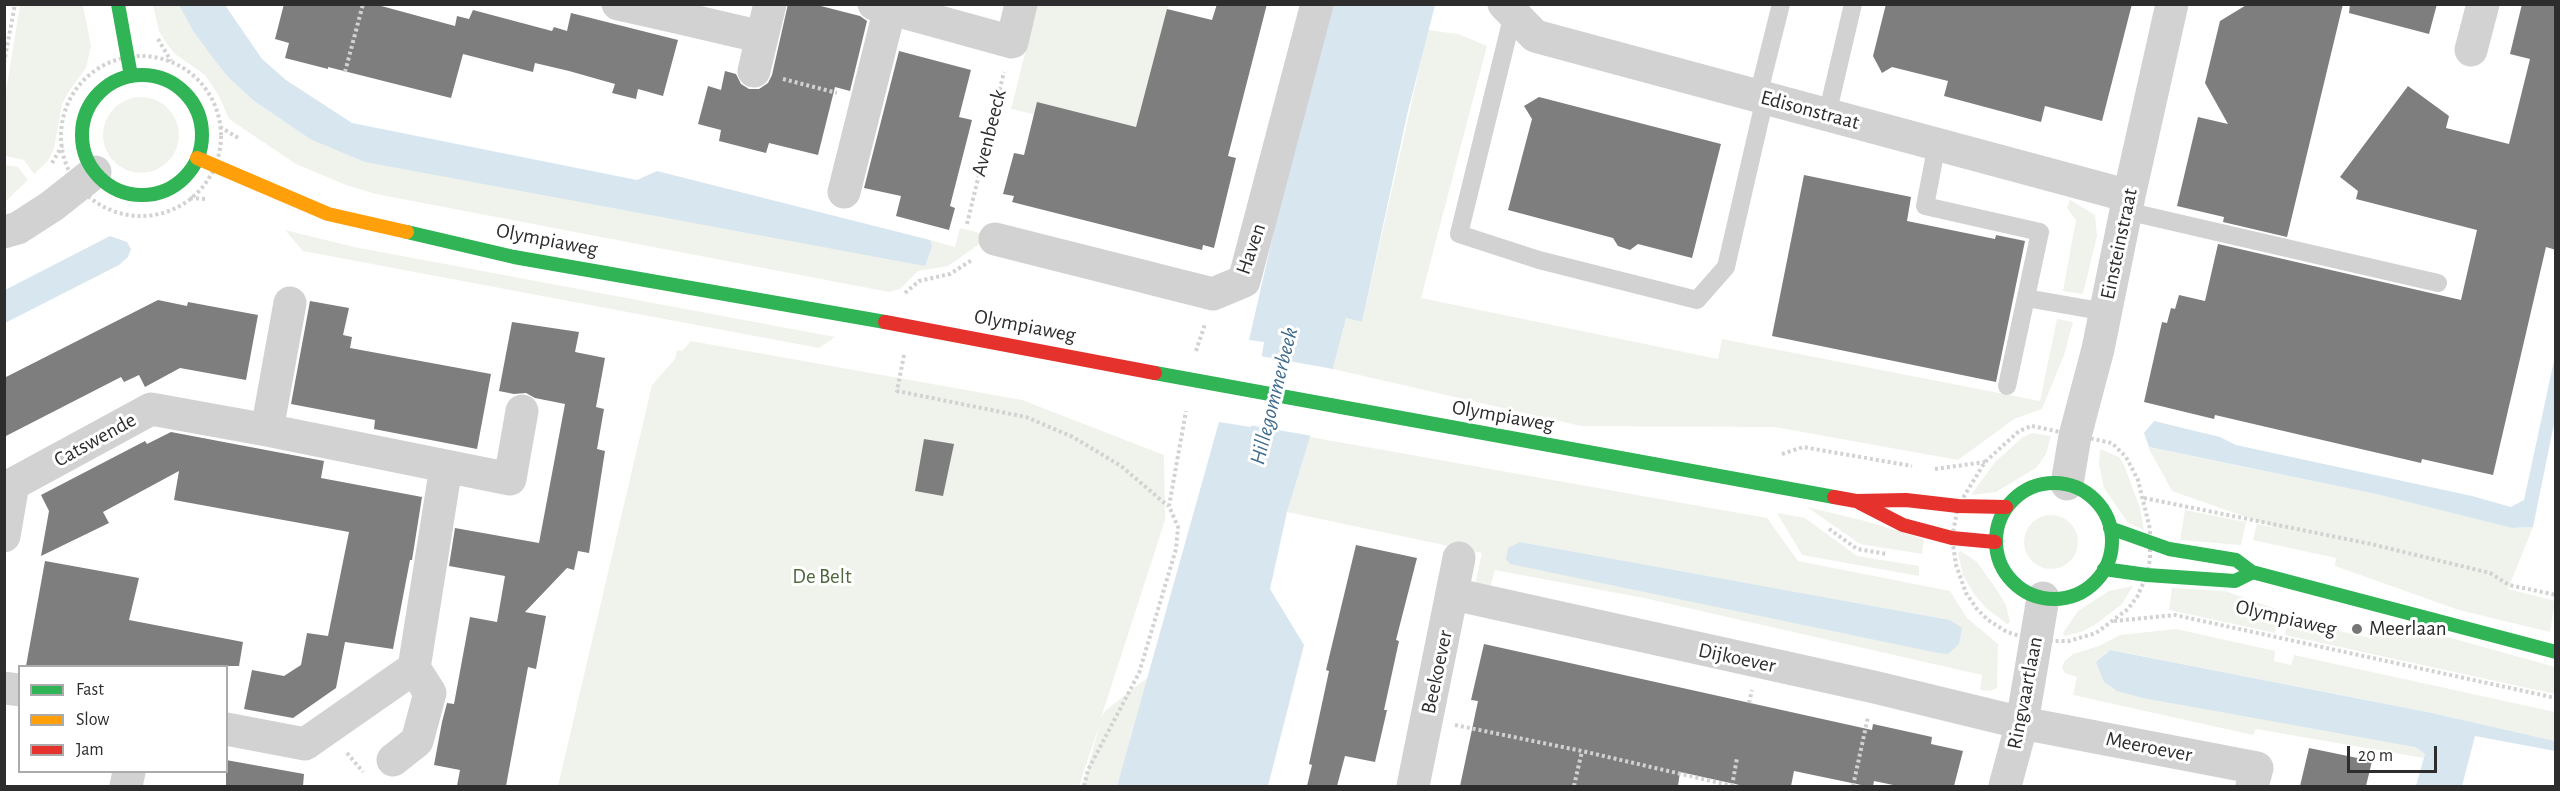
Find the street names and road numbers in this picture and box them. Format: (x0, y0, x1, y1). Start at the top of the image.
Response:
street label: Edisonstraat (1758, 85, 1862, 135)
street label: Avenbeeck (966, 87, 1012, 179)
street label: Einsteinstraat (2095, 186, 2143, 302)
street label: Olympiaweg (494, 218, 600, 262)
street label: Haven (1231, 220, 1271, 278)
street label: Olympiaweg (972, 304, 1078, 348)
street label: Olympiaweg (1450, 395, 1556, 437)
street label: Catswende (50, 407, 140, 473)
street label: Olympiaweg (2233, 594, 2339, 642)
street label: Beekoever (1416, 628, 1458, 716)
street label: Ringvaartlaan (2002, 635, 2048, 751)
street label: Dijkoever (1696, 638, 1778, 678)
street label: Meeroever (2104, 726, 2194, 768)

